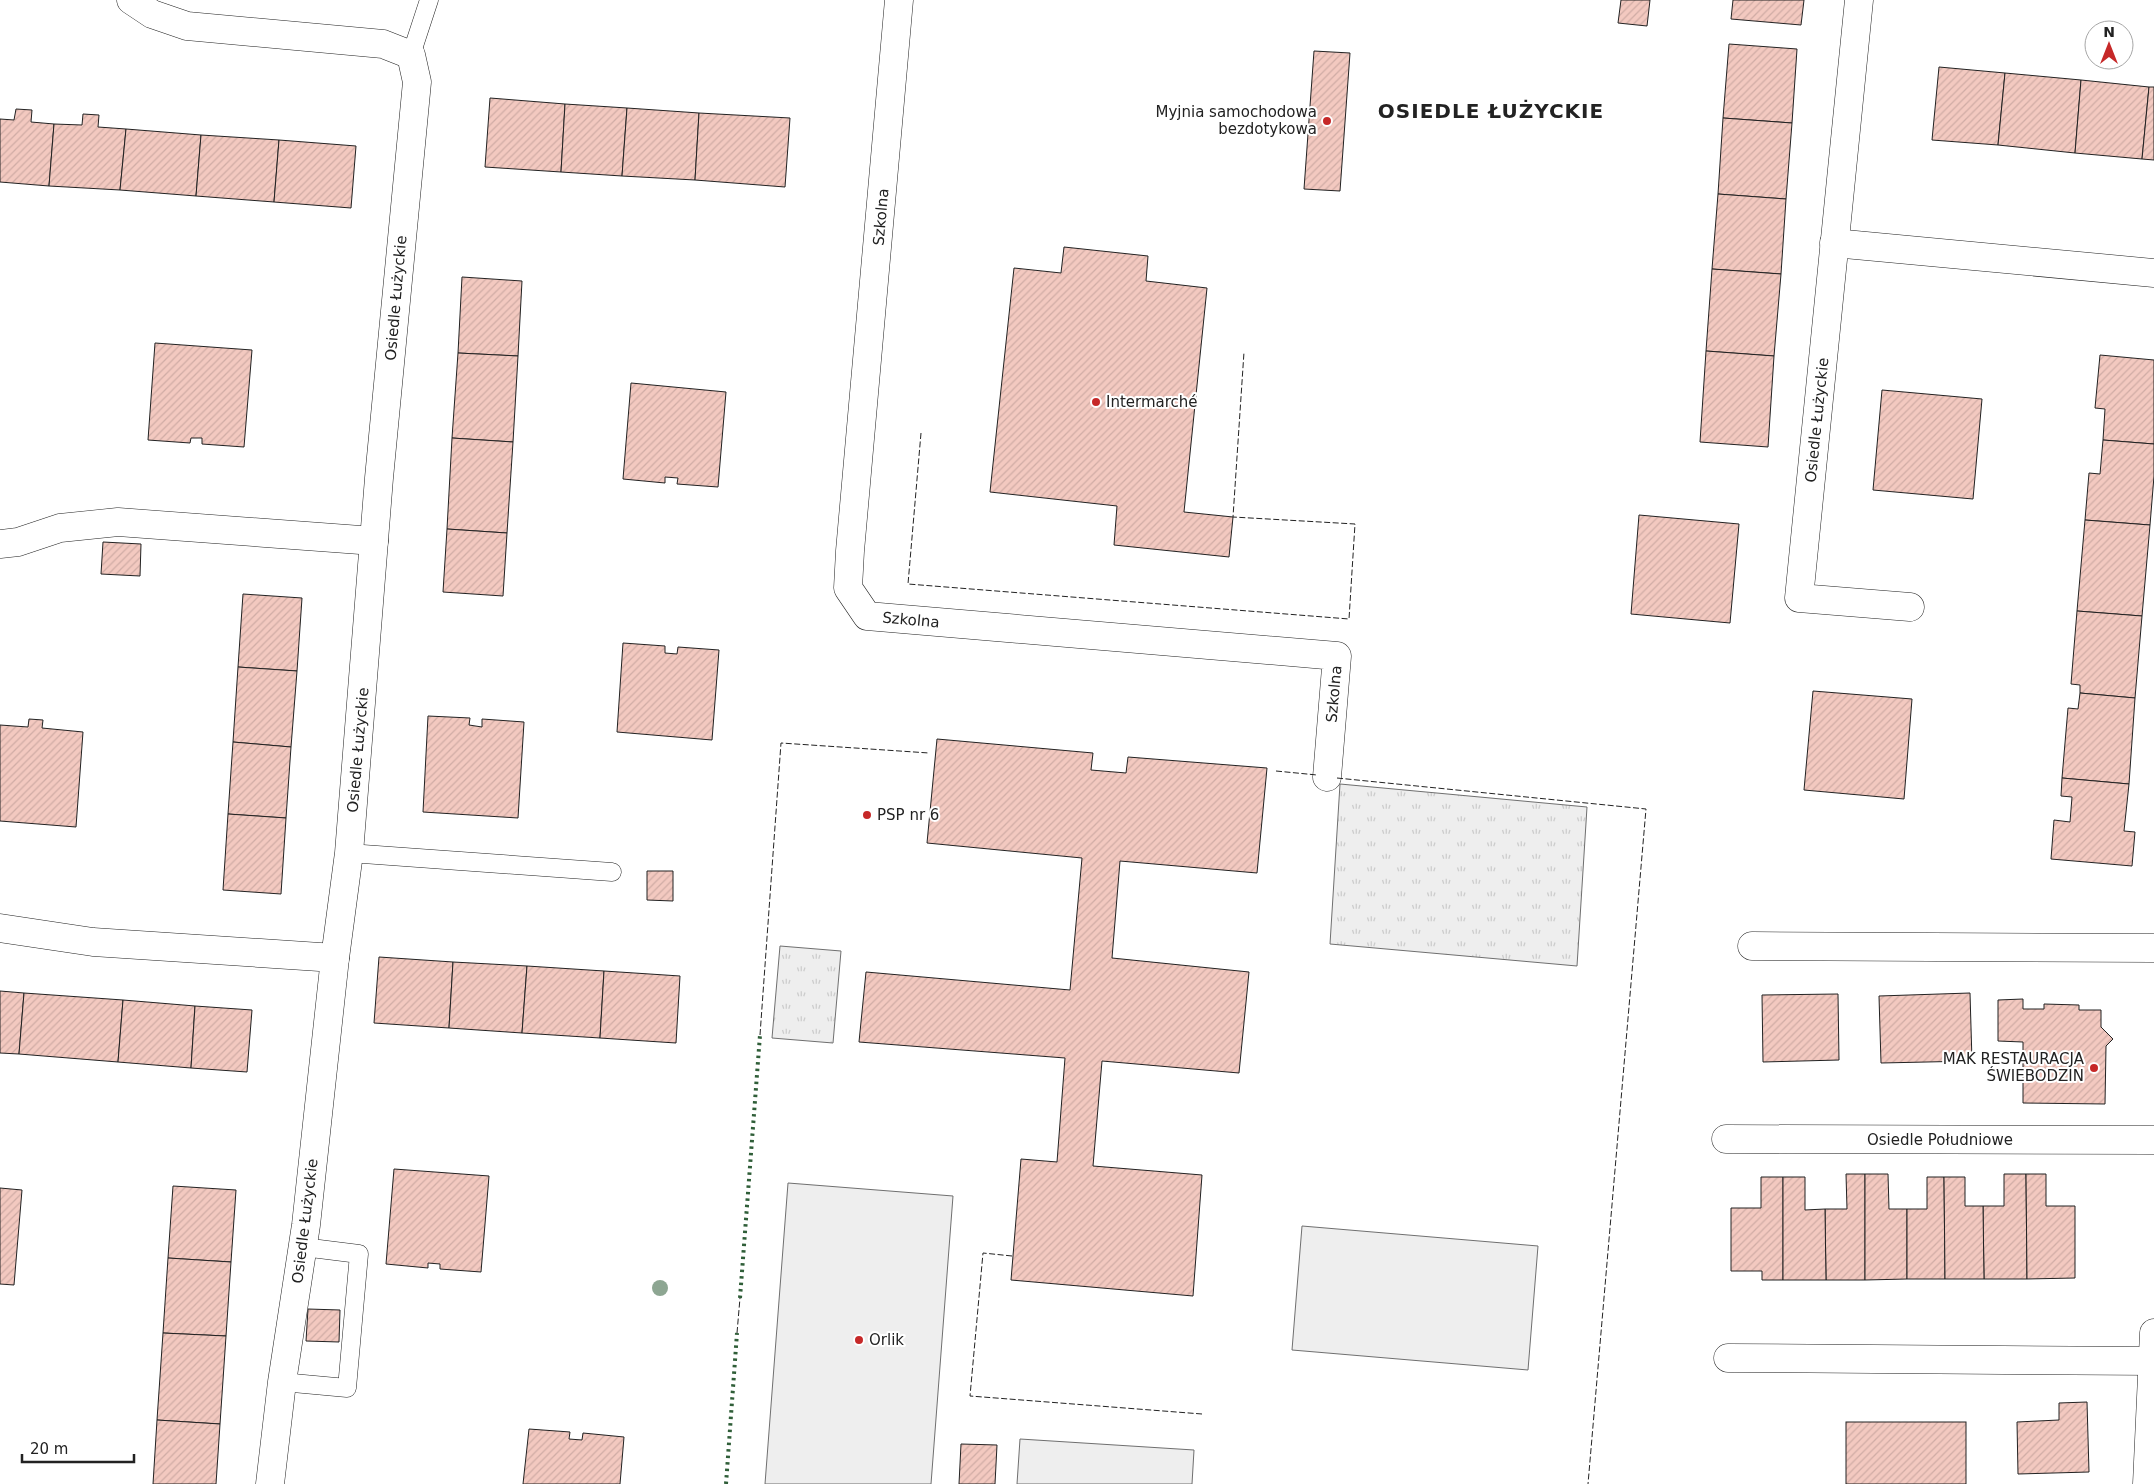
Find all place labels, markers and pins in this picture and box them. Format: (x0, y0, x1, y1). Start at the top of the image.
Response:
place label: Myjnia samochodowa bezdotykowa (1155, 103, 1317, 138)
marker: Myjnia samochodowa bezdotykowa (1321, 115, 1333, 127)
place label: Intermarché (1106, 393, 1198, 411)
marker: Intermarché (1090, 396, 1102, 408)
place label: PSP nr 6 (877, 806, 939, 824)
marker: PSP nr 6 (861, 809, 873, 821)
place label: MAK RESTAURACJA ŚWIEBODZIN (1943, 1050, 2085, 1085)
marker: MAK RESTAURACJA ŚWIEBODZIN (2088, 1062, 2100, 1074)
place label: Orlik (869, 1331, 904, 1349)
marker: Orlik (853, 1334, 865, 1346)

